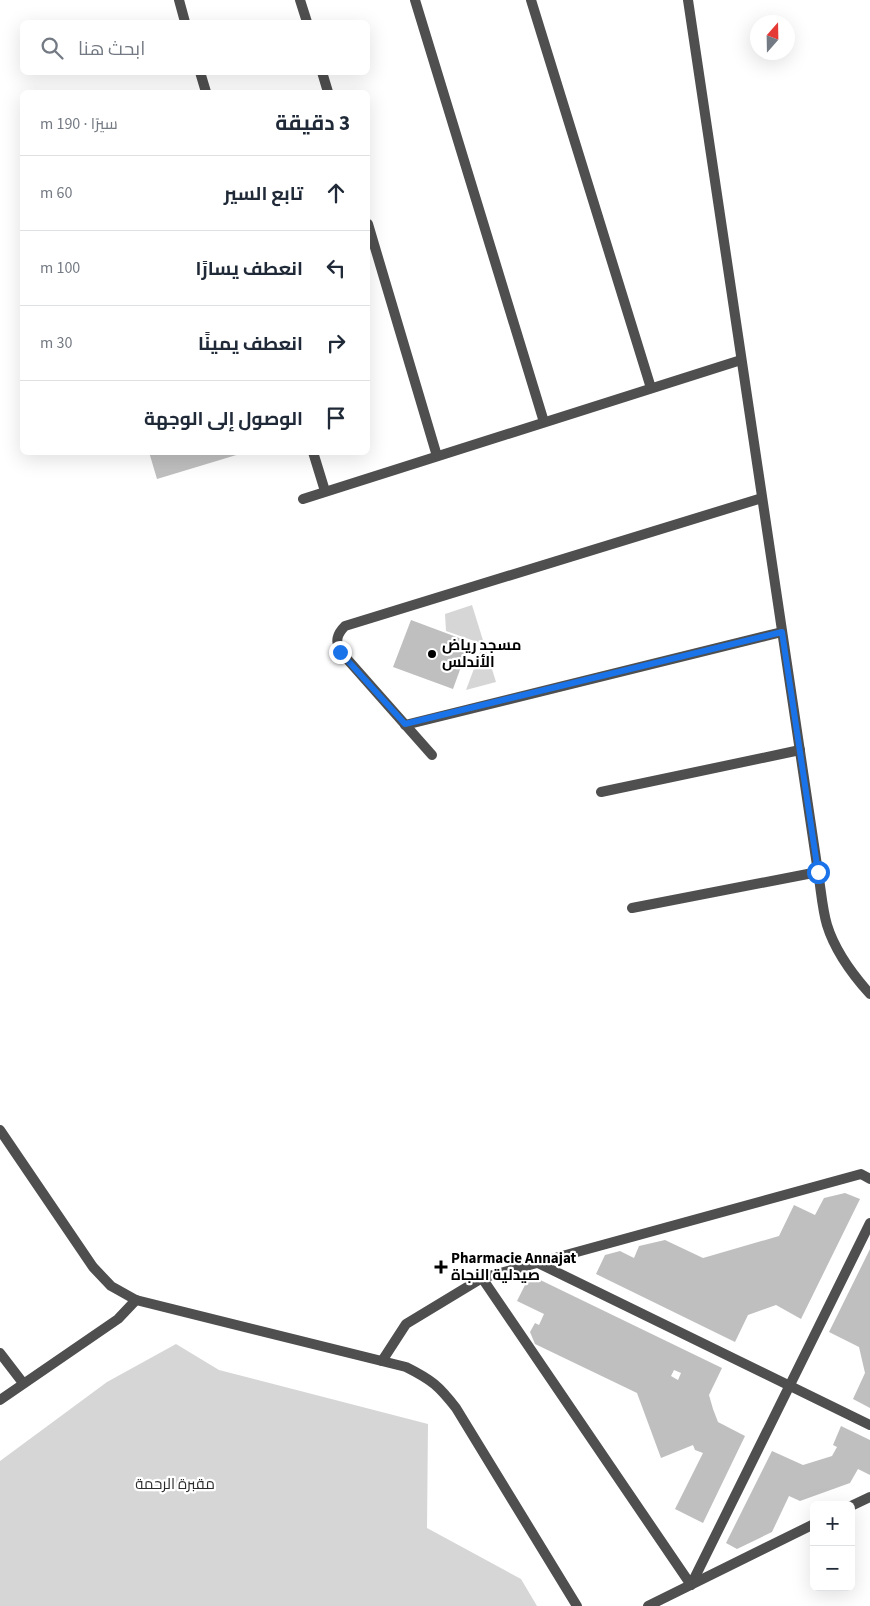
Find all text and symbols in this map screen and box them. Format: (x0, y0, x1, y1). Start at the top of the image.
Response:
north arrow (750, 15, 795, 60)
search box (20, 20, 370, 75)
icon: search (38, 34, 66, 62)
text: ابحث هنا (78, 36, 145, 63)
text: 3 دقيقة (275, 108, 350, 138)
text: سيرًا · 190 m (40, 113, 118, 135)
icon: ahead (322, 179, 350, 207)
text: تابع السير (224, 181, 303, 208)
text: 60 m (40, 182, 72, 204)
icon: left (322, 254, 350, 282)
text: انعطف يسارًا (196, 256, 303, 283)
text: 100 m (40, 257, 80, 279)
icon: right (322, 329, 350, 357)
text: انعطف يمينًا (198, 331, 303, 358)
text: 30 m (40, 332, 72, 354)
icon: arrive (322, 404, 350, 432)
text: الوصول إلى الوجهة (144, 406, 303, 433)
place label: مسجد رياض الأندلس (442, 635, 521, 673)
route end (329, 641, 352, 664)
marker: مسجد رياض الأندلس (426, 648, 438, 660)
route start (807, 861, 830, 884)
place label: Pharmacie Annajat صيدلية النجاة (451, 1248, 577, 1286)
marker: Pharmacie Annajat صيدلية النجاة (435, 1261, 447, 1273)
park label: مقبرة الرحمة (135, 1474, 215, 1495)
map controls (810, 1501, 855, 1591)
button: + (810, 1501, 855, 1546)
button: − (810, 1546, 855, 1591)

